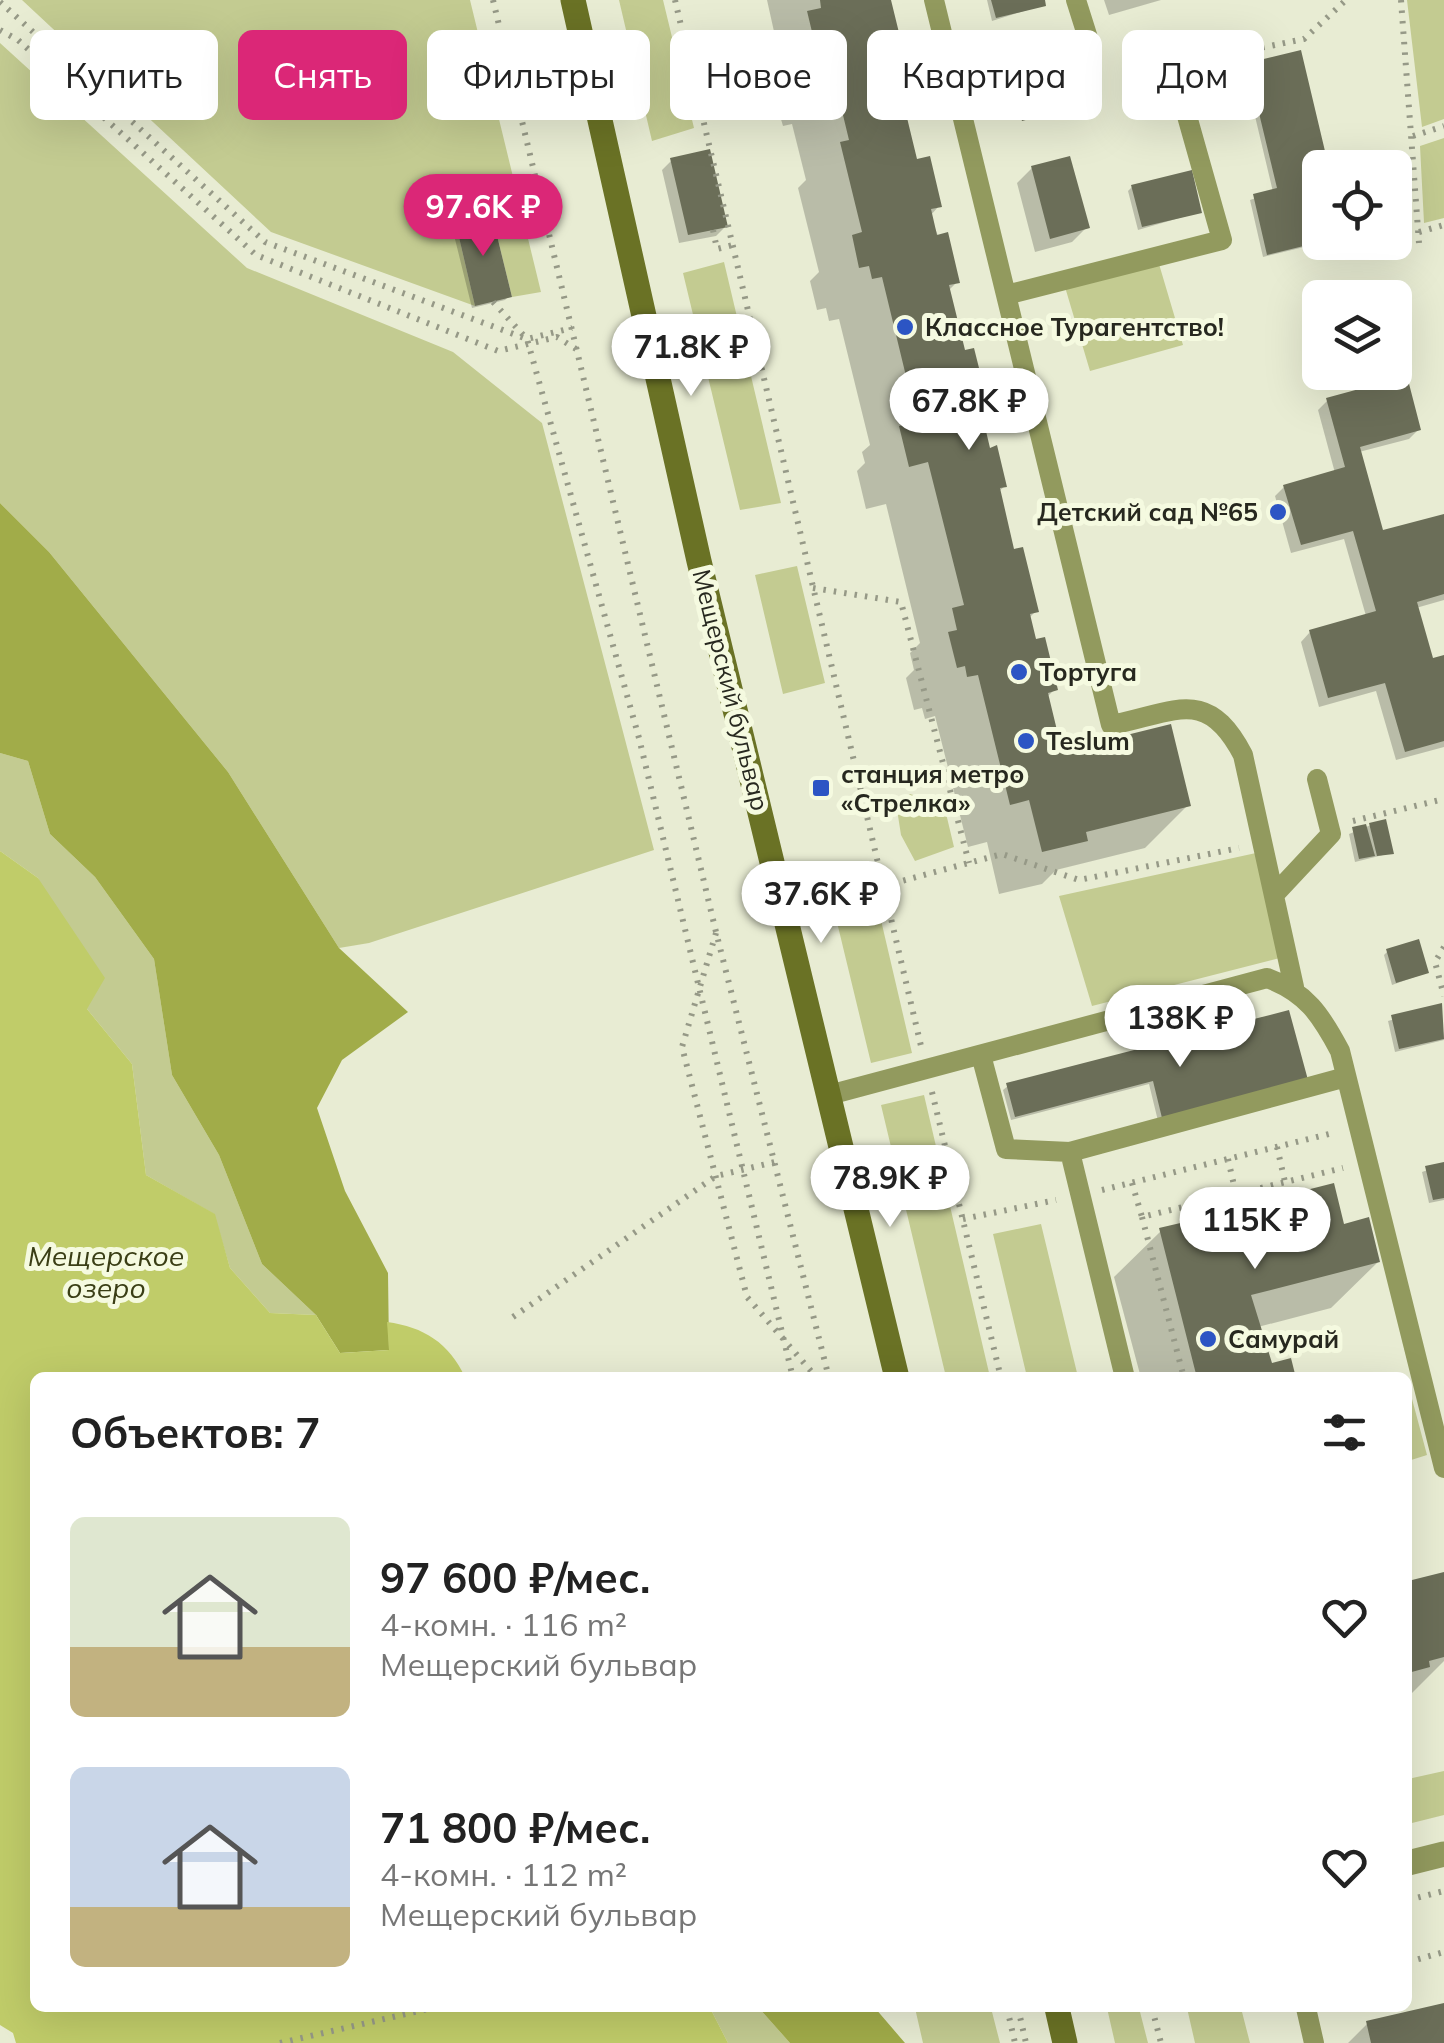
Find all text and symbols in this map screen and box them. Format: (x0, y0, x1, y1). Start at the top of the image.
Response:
chip: Купить (30, 30, 218, 120)
chip: Снять (238, 30, 407, 120)
chip: Фильтры (427, 30, 650, 120)
chip: Новое (670, 30, 847, 120)
chip: Квартира (867, 30, 1102, 120)
chip: Дом (1122, 30, 1264, 120)
map controls (1302, 150, 1412, 390)
button: locate (1302, 150, 1412, 260)
pin: 97.6K ₽ (391, 174, 575, 259)
text: 97.6K ₽ (426, 186, 540, 226)
button: layers (1302, 280, 1412, 390)
place label: Классное Турагентство! (925, 311, 1224, 342)
pin: 71.8K ₽ (599, 314, 783, 399)
marker: Классное Турагентство! (894, 316, 916, 338)
text: 71.8K ₽ (634, 326, 748, 366)
pin: 67.8K ₽ (877, 368, 1061, 453)
text: 67.8K ₽ (912, 380, 1026, 420)
place label: Детский сад №65 (1037, 496, 1258, 527)
marker: Детский сад №65 (1267, 501, 1289, 523)
street label: Мещерский бульвар (686, 566, 777, 814)
place label: Тортуга (1039, 656, 1137, 687)
marker: Тортуга (1008, 661, 1030, 683)
place label: Teslum (1046, 725, 1130, 756)
marker: Teslum (1015, 730, 1037, 752)
place label: станция метро «Стрелка» (841, 758, 1024, 818)
marker: станция метро «Стрелка» (810, 777, 832, 799)
pin: 37.6K ₽ (729, 861, 913, 946)
text: 37.6K ₽ (764, 873, 878, 913)
pin: 138K ₽ (1099, 985, 1261, 1070)
text: 138K ₽ (1127, 997, 1233, 1037)
pin: 78.9K ₽ (798, 1145, 982, 1230)
text: 78.9K ₽ (833, 1157, 947, 1197)
pin: 115K ₽ (1174, 1187, 1336, 1272)
text: 115K ₽ (1202, 1199, 1308, 1239)
water label: Мещерское озеро (28, 1238, 184, 1305)
place label: Самурай (1228, 1323, 1339, 1354)
marker: Самурай (1197, 1328, 1219, 1350)
icon: filters (1317, 1405, 1372, 1460)
text: Объектов: 7 (70, 1406, 320, 1459)
text: 97 600 ₽/мес. (380, 1551, 650, 1604)
icon: home (150, 1557, 270, 1677)
icon: heart (1317, 1590, 1372, 1645)
text: 4-комн. · 116 m² (380, 1604, 627, 1644)
text: Мещерский бульвар (380, 1644, 697, 1684)
text: 71 800 ₽/мес. (380, 1801, 650, 1854)
icon: home (150, 1807, 270, 1927)
icon: heart (1317, 1840, 1372, 1895)
text: 4-комн. · 112 m² (380, 1854, 627, 1894)
text: Мещерский бульвар (380, 1894, 697, 1934)

